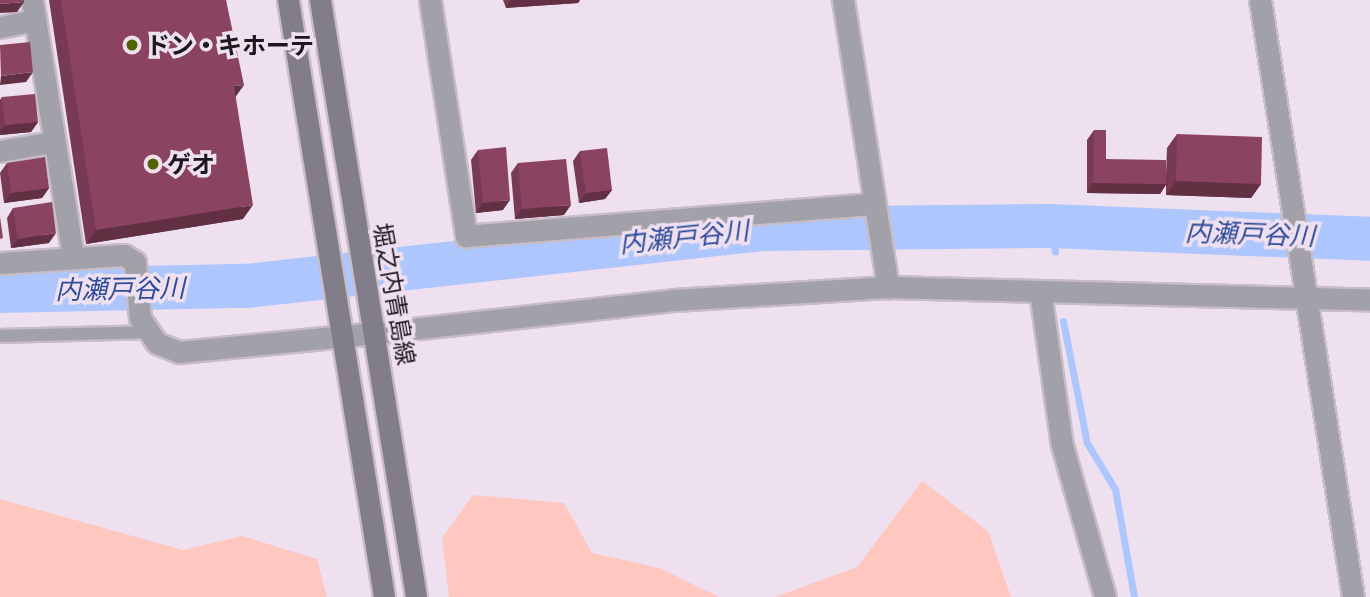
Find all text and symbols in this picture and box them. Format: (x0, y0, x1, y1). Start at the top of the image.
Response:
place label: ドン・キホーテ (146, 31, 314, 59)
marker: ドン・キホーテ (124, 37, 140, 53)
place label: ゲオ (167, 150, 215, 178)
marker: ゲオ (145, 156, 161, 172)
water label: 内瀬戸谷川 (618, 215, 750, 259)
water label: 内瀬戸谷川 (1184, 216, 1316, 252)
street label: 堀之内青島線 (368, 221, 422, 367)
water label: 内瀬戸谷川 (55, 272, 185, 306)

